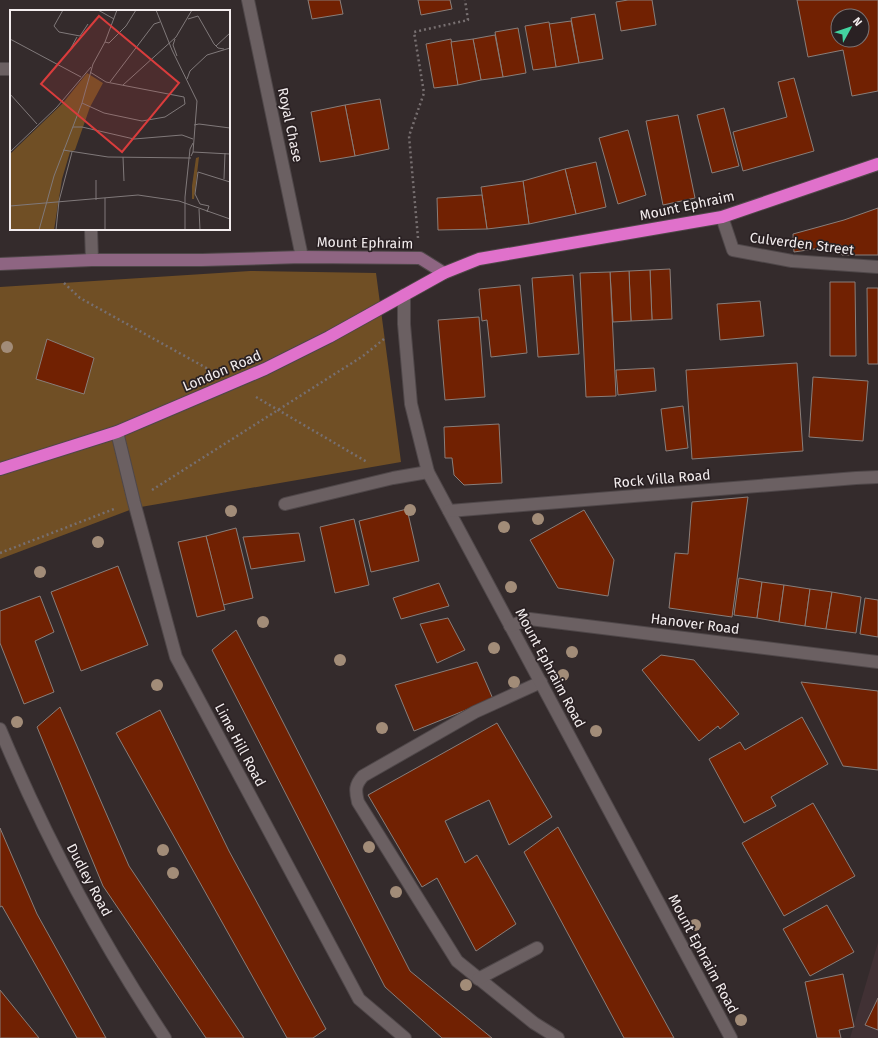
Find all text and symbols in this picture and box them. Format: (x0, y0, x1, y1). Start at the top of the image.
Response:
north arrow (830, 8, 870, 48)
inset map (10, 10, 230, 230)
text: N (850, 15, 865, 29)
street label: Royal Chase (274, 86, 306, 164)
street label: Mount Ephraim (638, 188, 736, 224)
street label: Culverden Street (749, 229, 856, 259)
street label: Mount Ephraim (317, 234, 413, 252)
street label: London Road (180, 347, 264, 395)
street label: Rock Villa Road (613, 466, 711, 492)
street label: Mount Ephraim Road (511, 606, 589, 730)
street label: Hanover Road (650, 610, 740, 638)
street label: Lime Hill Road (211, 700, 269, 790)
street label: Dudley Road (63, 841, 115, 919)
street label: Mount Ephraim Road (664, 892, 742, 1016)

